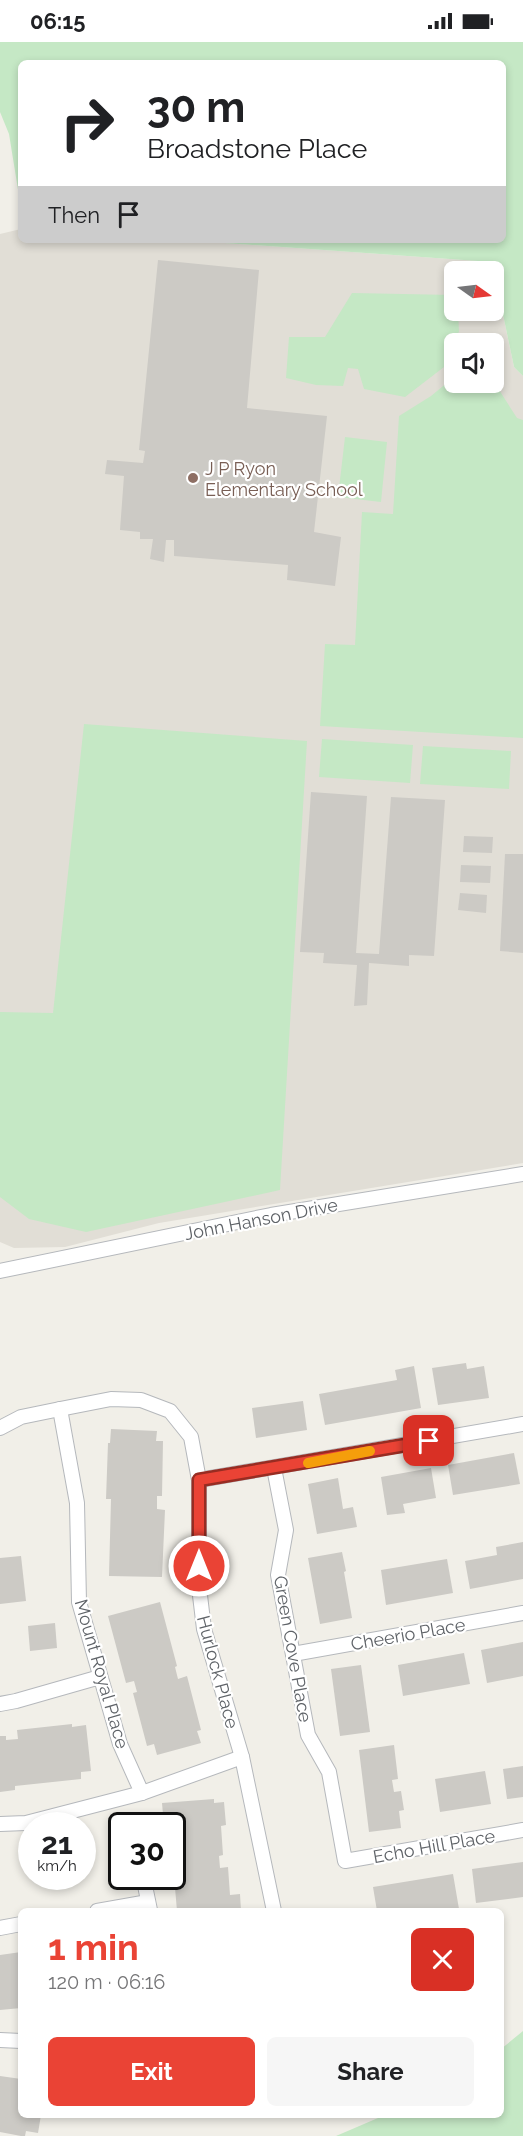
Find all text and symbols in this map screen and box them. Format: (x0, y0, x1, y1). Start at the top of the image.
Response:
text: 06:15 (30, 8, 85, 34)
text: 30 m (147, 83, 245, 132)
icon: right (48, 84, 126, 162)
text: Broadstone Place (147, 133, 367, 164)
icon: arrive (112, 198, 145, 231)
text: Then (48, 202, 100, 228)
north arrow (444, 261, 504, 321)
map controls (444, 261, 504, 393)
button: sound (444, 333, 504, 393)
place label: J P Ryon Elementary School (205, 458, 363, 500)
marker: J P Ryon Elementary School (186, 471, 200, 485)
street label: John Hanson Drive (183, 1194, 340, 1244)
pin (403, 1415, 454, 1466)
icon: arrive (412, 1424, 445, 1457)
position arrow (167, 1534, 231, 1598)
street label: Green Cove Place (270, 1574, 316, 1724)
street label: Mount Royal Place (71, 1597, 133, 1752)
street label: Hurlock Place (193, 1613, 243, 1731)
street label: Cheerio Place (349, 1614, 467, 1654)
speed limit sign: 30 (108, 1812, 186, 1890)
street label: Echo Hill Place (371, 1825, 497, 1867)
text: 21 (41, 1826, 73, 1861)
text: km/h (37, 1857, 77, 1875)
text: 1 min (48, 1926, 139, 1968)
button: close (411, 1928, 474, 1991)
text: 120 m · 06:16 (48, 1970, 165, 1994)
button: Exit (48, 2037, 255, 2106)
button: Share (267, 2037, 474, 2106)

